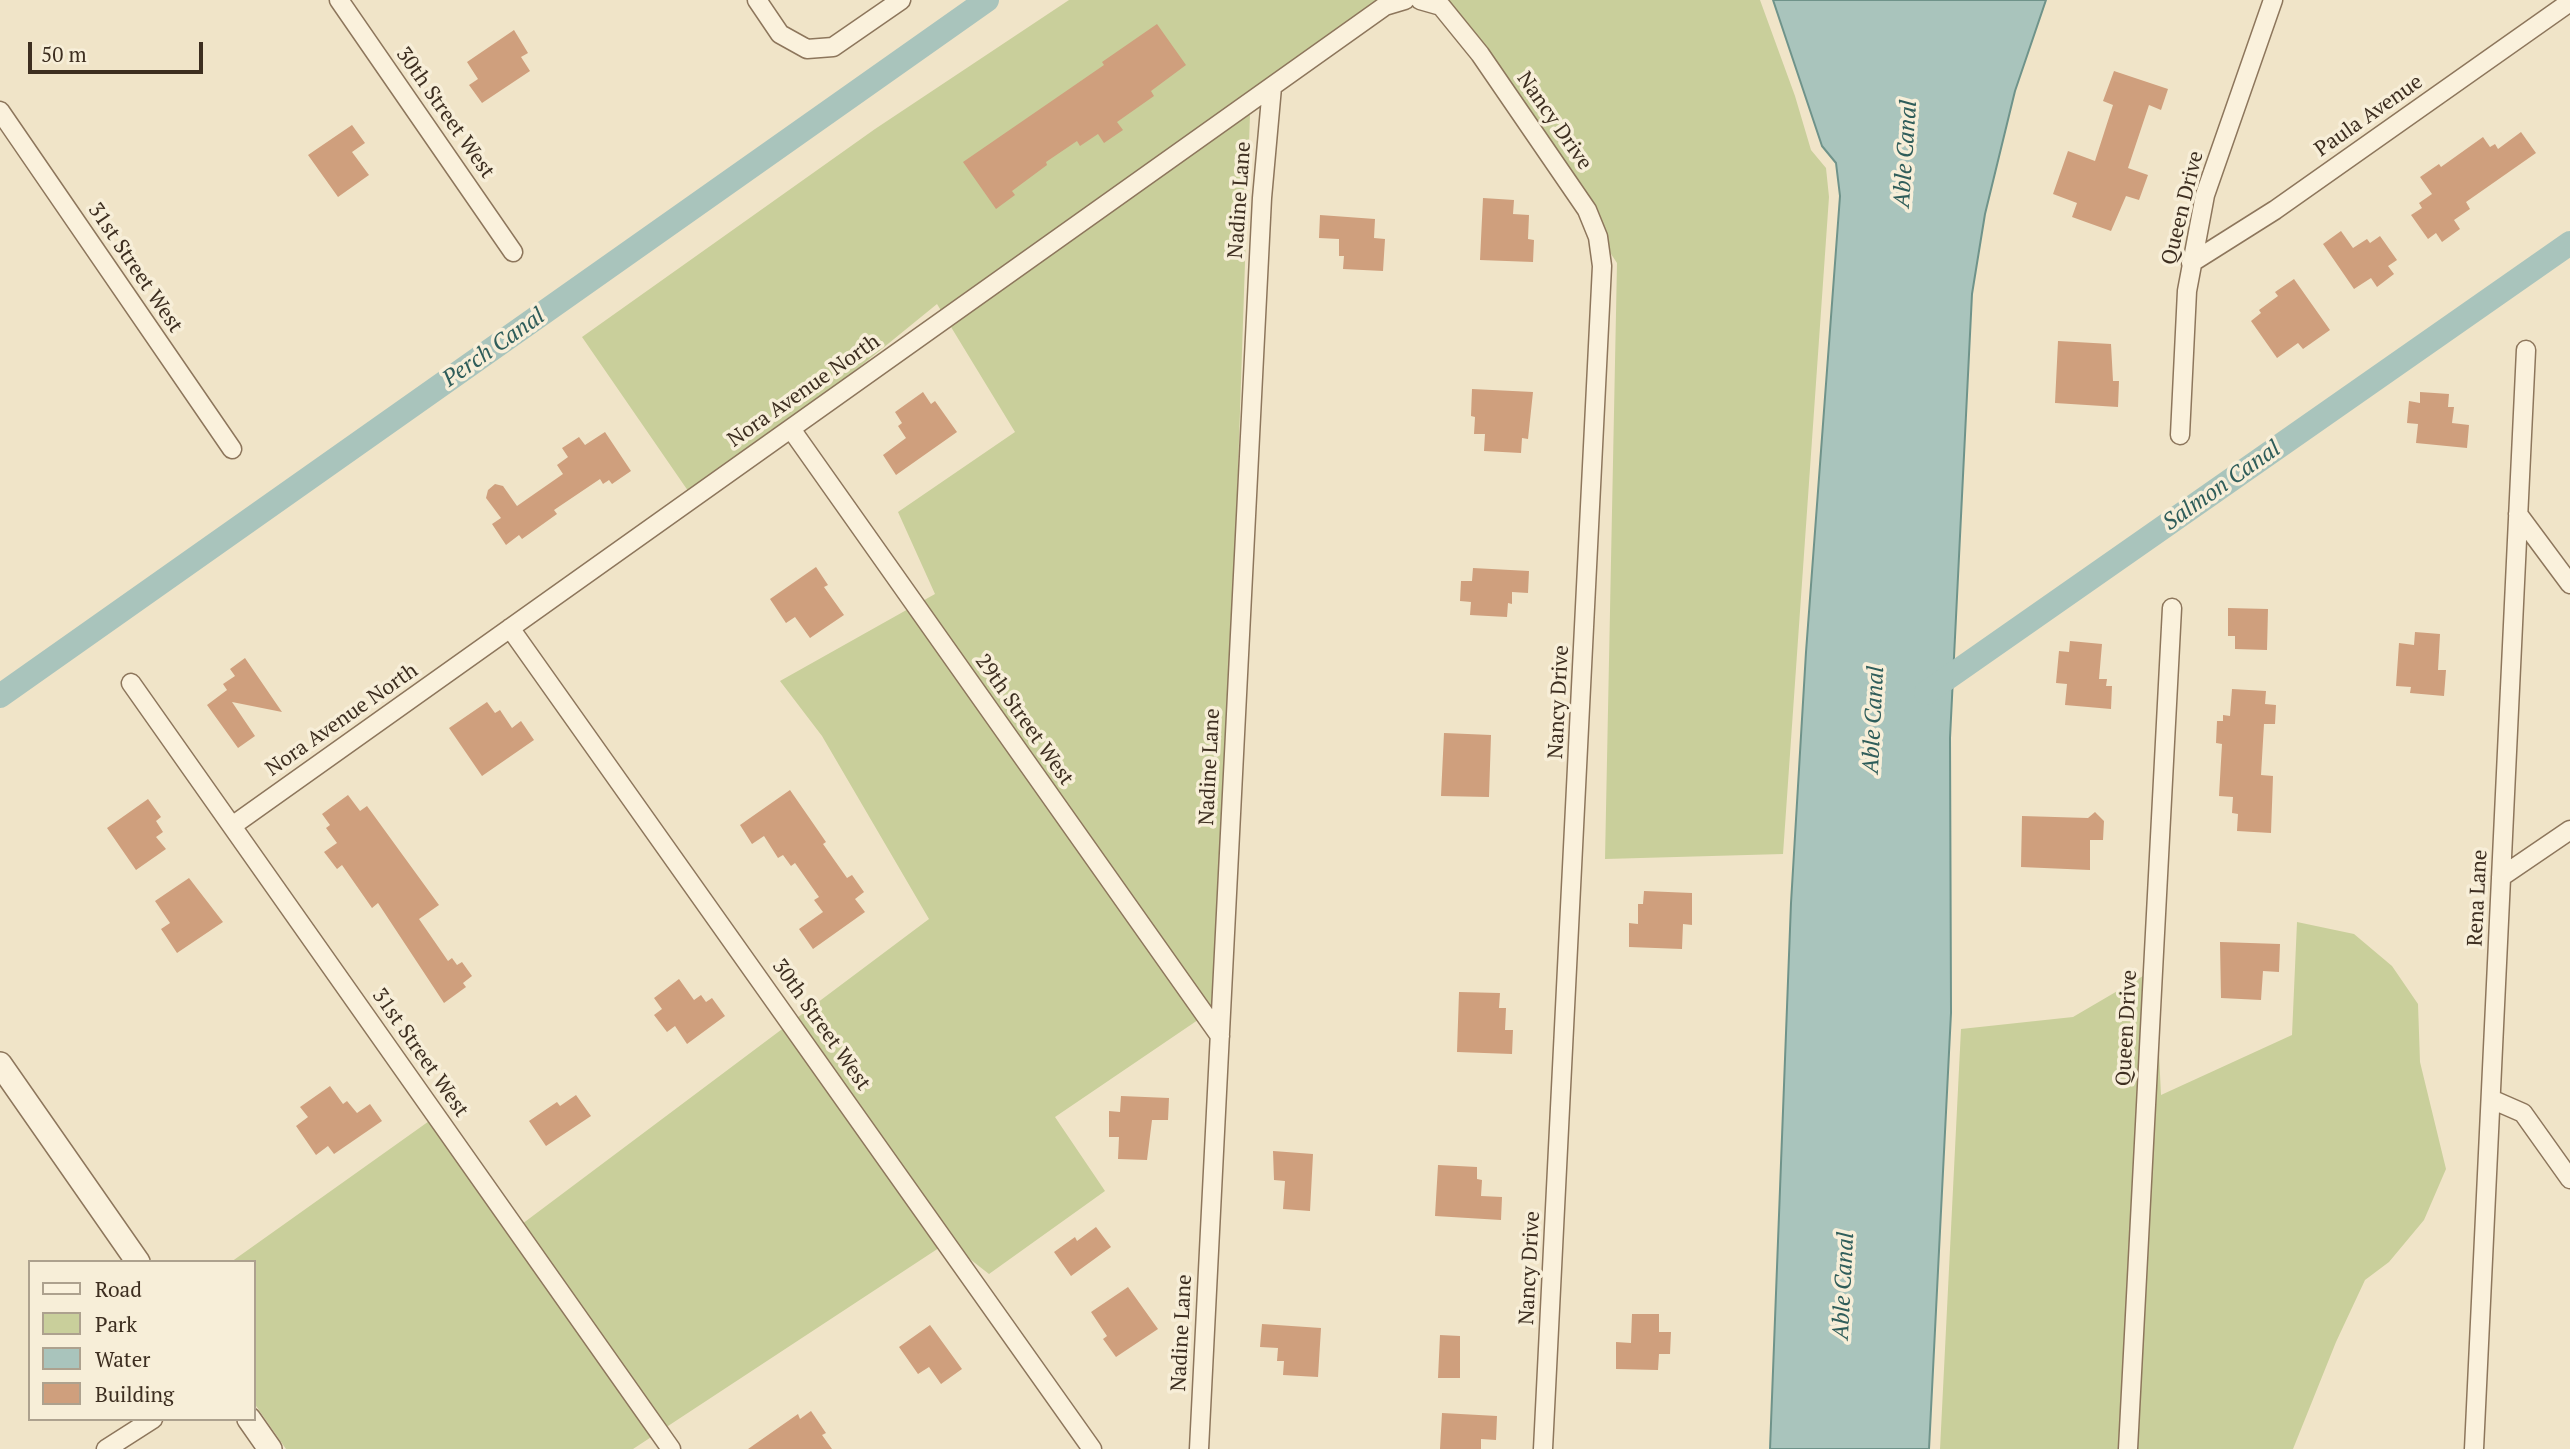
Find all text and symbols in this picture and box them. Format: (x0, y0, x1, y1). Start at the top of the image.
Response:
scale bar (32, 28, 206, 72)
text: 50 m (41, 40, 87, 68)
street label: 30th Street West (390, 43, 500, 183)
street label: Nancy Drive (1511, 67, 1597, 175)
street label: Paula Avenue (2310, 70, 2428, 162)
water label: Able Canal (1888, 99, 1924, 209)
street label: Nadine Lane (1223, 141, 1257, 259)
street label: Queen Drive (2157, 148, 2209, 268)
street label: 31st Street West (82, 198, 188, 338)
water label: Perch Canal (438, 303, 550, 393)
street label: Nora Avenue North (723, 329, 885, 453)
water label: Salmon Canal (2158, 435, 2286, 537)
street label: Nancy Drive (1543, 644, 1575, 760)
street label: 29th Street West (969, 650, 1079, 790)
street label: Nora Avenue North (261, 658, 423, 782)
water label: Able Canal (1857, 665, 1891, 775)
street label: Nadine Lane (1194, 708, 1226, 826)
street label: Rena Lane (2463, 849, 2493, 947)
street label: 30th Street West (766, 955, 876, 1095)
street label: Queen Drive (2111, 969, 2143, 1087)
street label: 31st Street West (366, 984, 474, 1122)
street label: Nancy Drive (1514, 1210, 1546, 1326)
water label: Able Canal (1827, 1231, 1861, 1341)
legend (28, 1260, 256, 1421)
street label: Nadine Lane (1166, 1274, 1198, 1392)
text: Road (95, 1275, 142, 1303)
text: Park (95, 1310, 137, 1338)
text: Water (95, 1345, 150, 1373)
text: Building (95, 1380, 174, 1408)

